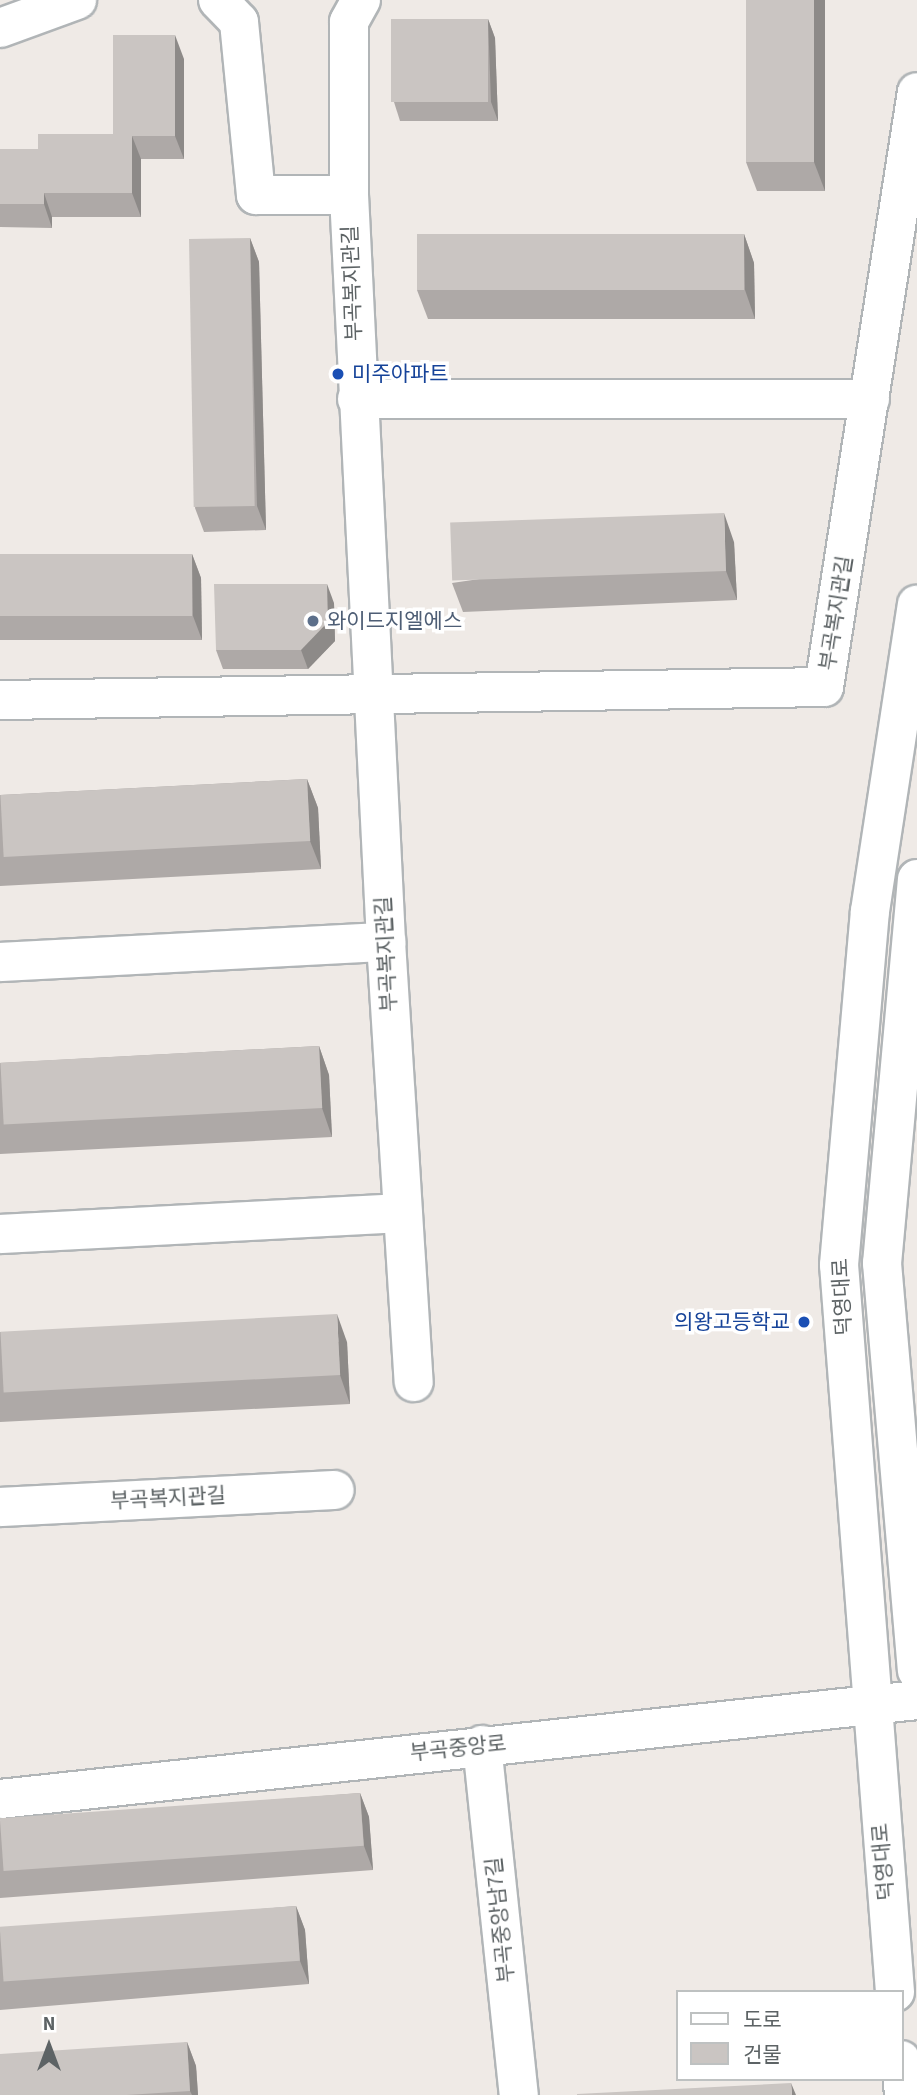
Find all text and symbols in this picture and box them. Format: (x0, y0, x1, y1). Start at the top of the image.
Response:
street label: 부곡복지관길 (337, 225, 367, 341)
place label: 미주아파트 (352, 361, 449, 387)
marker: 미주아파트 (330, 366, 346, 382)
street label: 부곡복지관길 (814, 554, 858, 672)
place label: 와이드지엘에스 (327, 608, 462, 634)
marker: 와이드지엘에스 (305, 613, 321, 629)
street label: 부곡복지관길 (370, 895, 402, 1013)
street label: 덕영대로 (827, 1258, 857, 1336)
place label: 의왕고등학교 (674, 1309, 790, 1335)
marker: 의왕고등학교 (796, 1314, 812, 1330)
street label: 부곡복지관길 (109, 1482, 227, 1514)
street label: 부곡중앙로 (409, 1730, 507, 1766)
street label: 덕영대로 (867, 1822, 899, 1902)
street label: 부곡중앙남7길 (481, 1856, 519, 1984)
legend (676, 1990, 903, 2081)
text: 도로 (743, 2005, 782, 2035)
north arrow (14, 2011, 84, 2081)
text: N (43, 2011, 55, 2038)
text: 건물 (743, 2040, 782, 2070)

